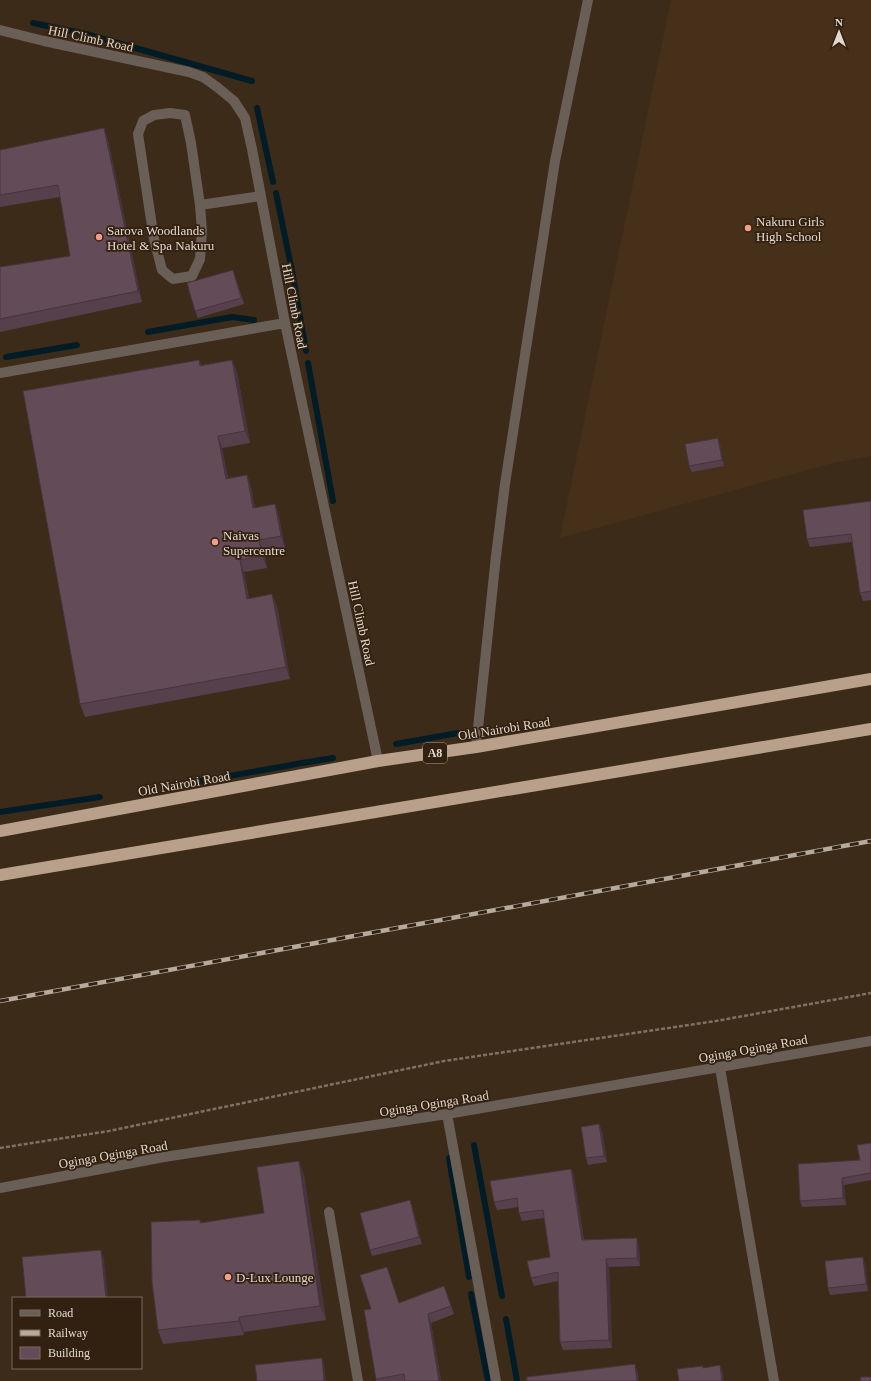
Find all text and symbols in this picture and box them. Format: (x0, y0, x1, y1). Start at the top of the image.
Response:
north arrow (819, 12, 859, 52)
text: N (835, 16, 843, 28)
street label: Hill Climb Road (47, 22, 135, 55)
place label: Nakuru Girls High School (756, 214, 824, 244)
place label: Sarova Woodlands Hotel & Spa Nakuru (107, 223, 215, 253)
marker: Nakuru Girls High School (743, 223, 753, 233)
marker: Sarova Woodlands Hotel & Spa Nakuru (94, 232, 104, 242)
street label: Hill Climb Road (279, 262, 310, 351)
place label: Naivas Supercentre (223, 528, 285, 558)
marker: Naivas Supercentre (210, 537, 220, 547)
street label: Hill Climb Road (345, 579, 378, 668)
street label: Old Nairobi Road (457, 714, 552, 743)
road number: A8 (423, 743, 447, 763)
street label: Old Nairobi Road (137, 768, 232, 799)
street label: Oginga Oginga Road (697, 1031, 809, 1065)
street label: Oginga Oginga Road (378, 1087, 490, 1120)
street label: Oginga Oginga Road (57, 1137, 169, 1171)
place label: D-Lux Lounge (236, 1270, 314, 1285)
marker: D-Lux Lounge (223, 1272, 233, 1282)
legend (12, 1297, 142, 1369)
text: Road (48, 1306, 73, 1320)
text: Railway (48, 1326, 88, 1340)
text: Building (48, 1346, 90, 1360)

